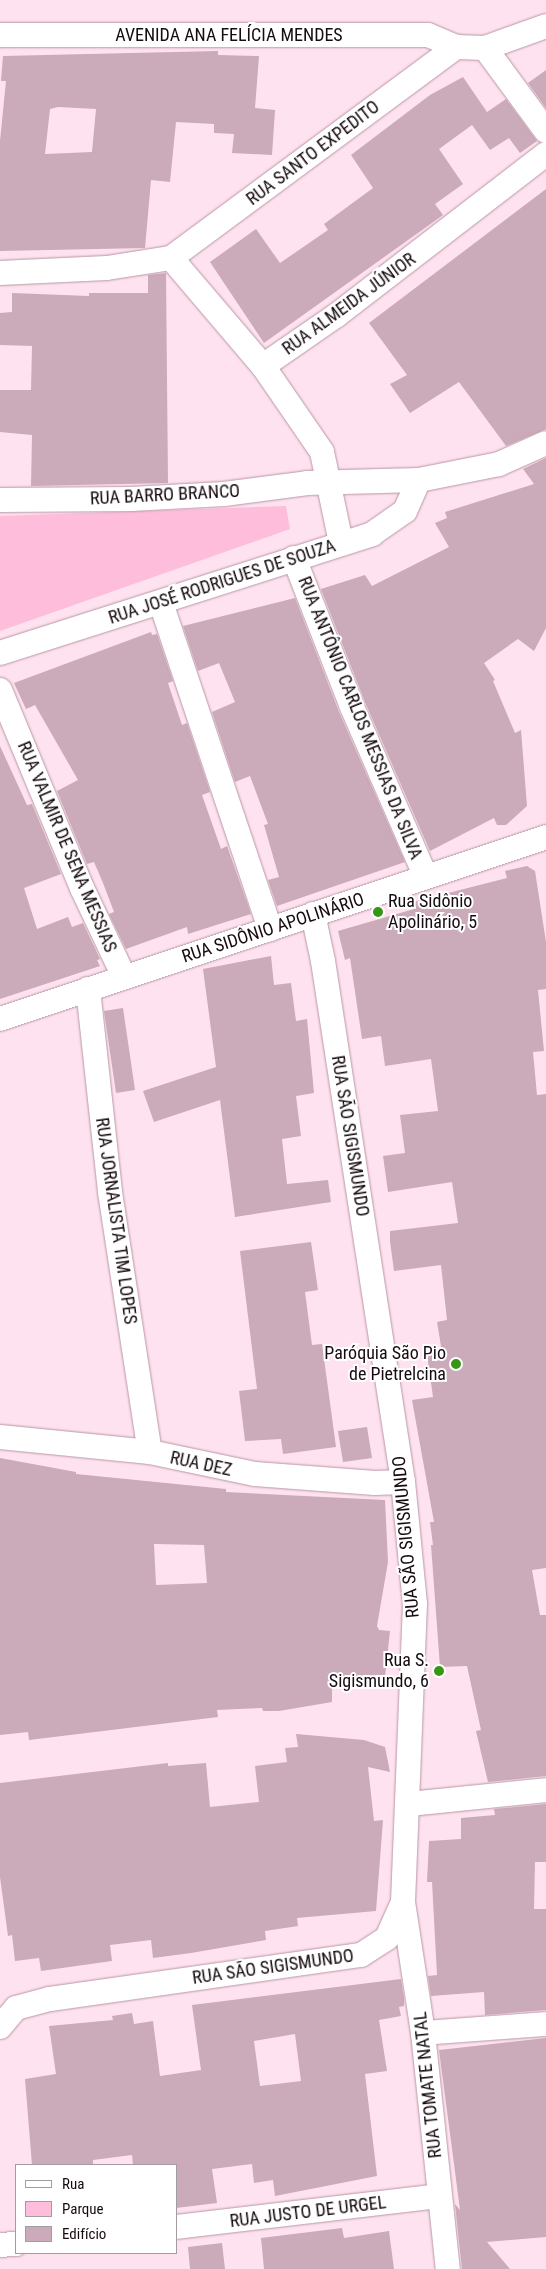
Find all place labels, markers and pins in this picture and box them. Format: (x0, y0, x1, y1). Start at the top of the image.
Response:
place label: Rua Sidônio Apolinário, 5 (388, 891, 477, 934)
marker: Rua Sidônio Apolinário, 5 (372, 906, 384, 918)
place label: Paróquia São Pio de Pietrelcina (324, 1343, 446, 1386)
marker: Paróquia São Pio de Pietrelcina (450, 1358, 462, 1370)
place label: Rua S. Sigismundo, 6 (329, 1650, 429, 1692)
marker: Rua S. Sigismundo, 6 (433, 1665, 445, 1677)

